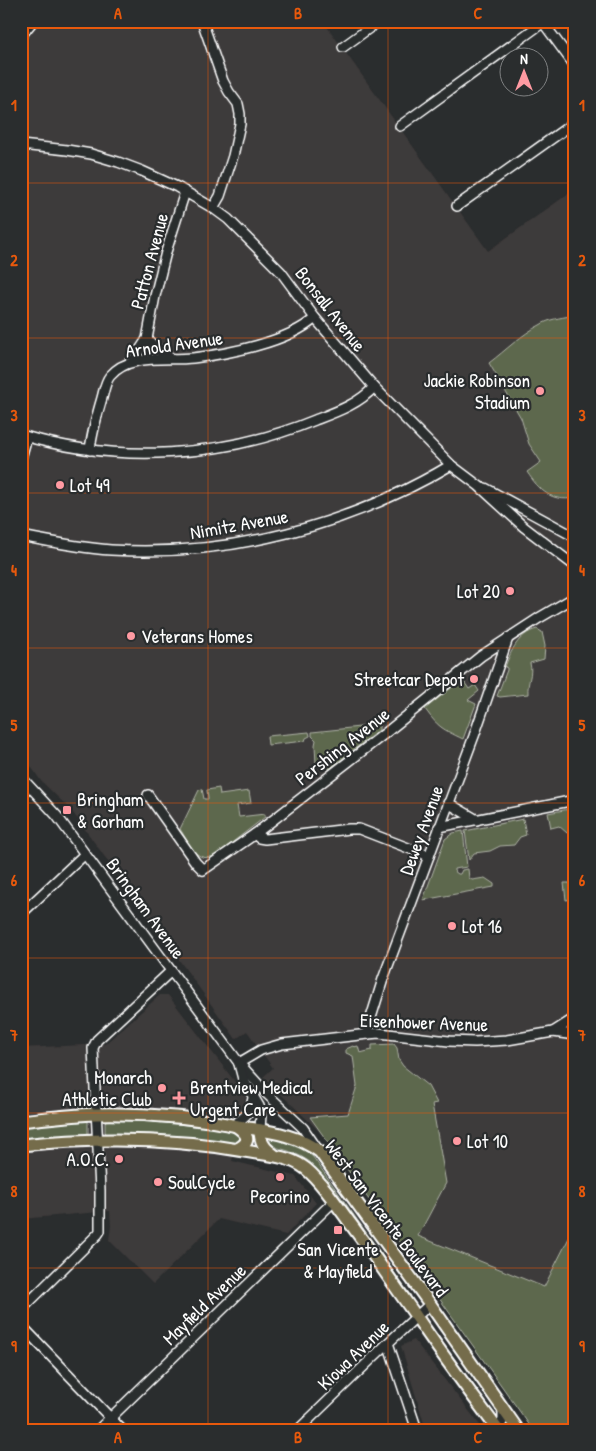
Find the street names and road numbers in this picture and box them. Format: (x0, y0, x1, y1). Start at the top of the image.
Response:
street label: Patton Avenue (124, 210, 174, 312)
street label: Bonsall Avenue (290, 261, 373, 357)
street label: Arnold Avenue (124, 324, 225, 364)
street label: Nimitz Avenue (188, 503, 290, 545)
street label: Pershing Avenue (289, 701, 395, 791)
street label: Dewey Avenue (393, 781, 449, 878)
street label: Bringham Avenue (100, 852, 192, 964)
street label: Eisenhower Avenue (360, 1007, 489, 1037)
street label: West San Vicente Boulevard (319, 1134, 455, 1302)
street label: Mayfield Avenue (156, 1257, 252, 1351)
street label: Kiowa Avenue (311, 1314, 395, 1396)

